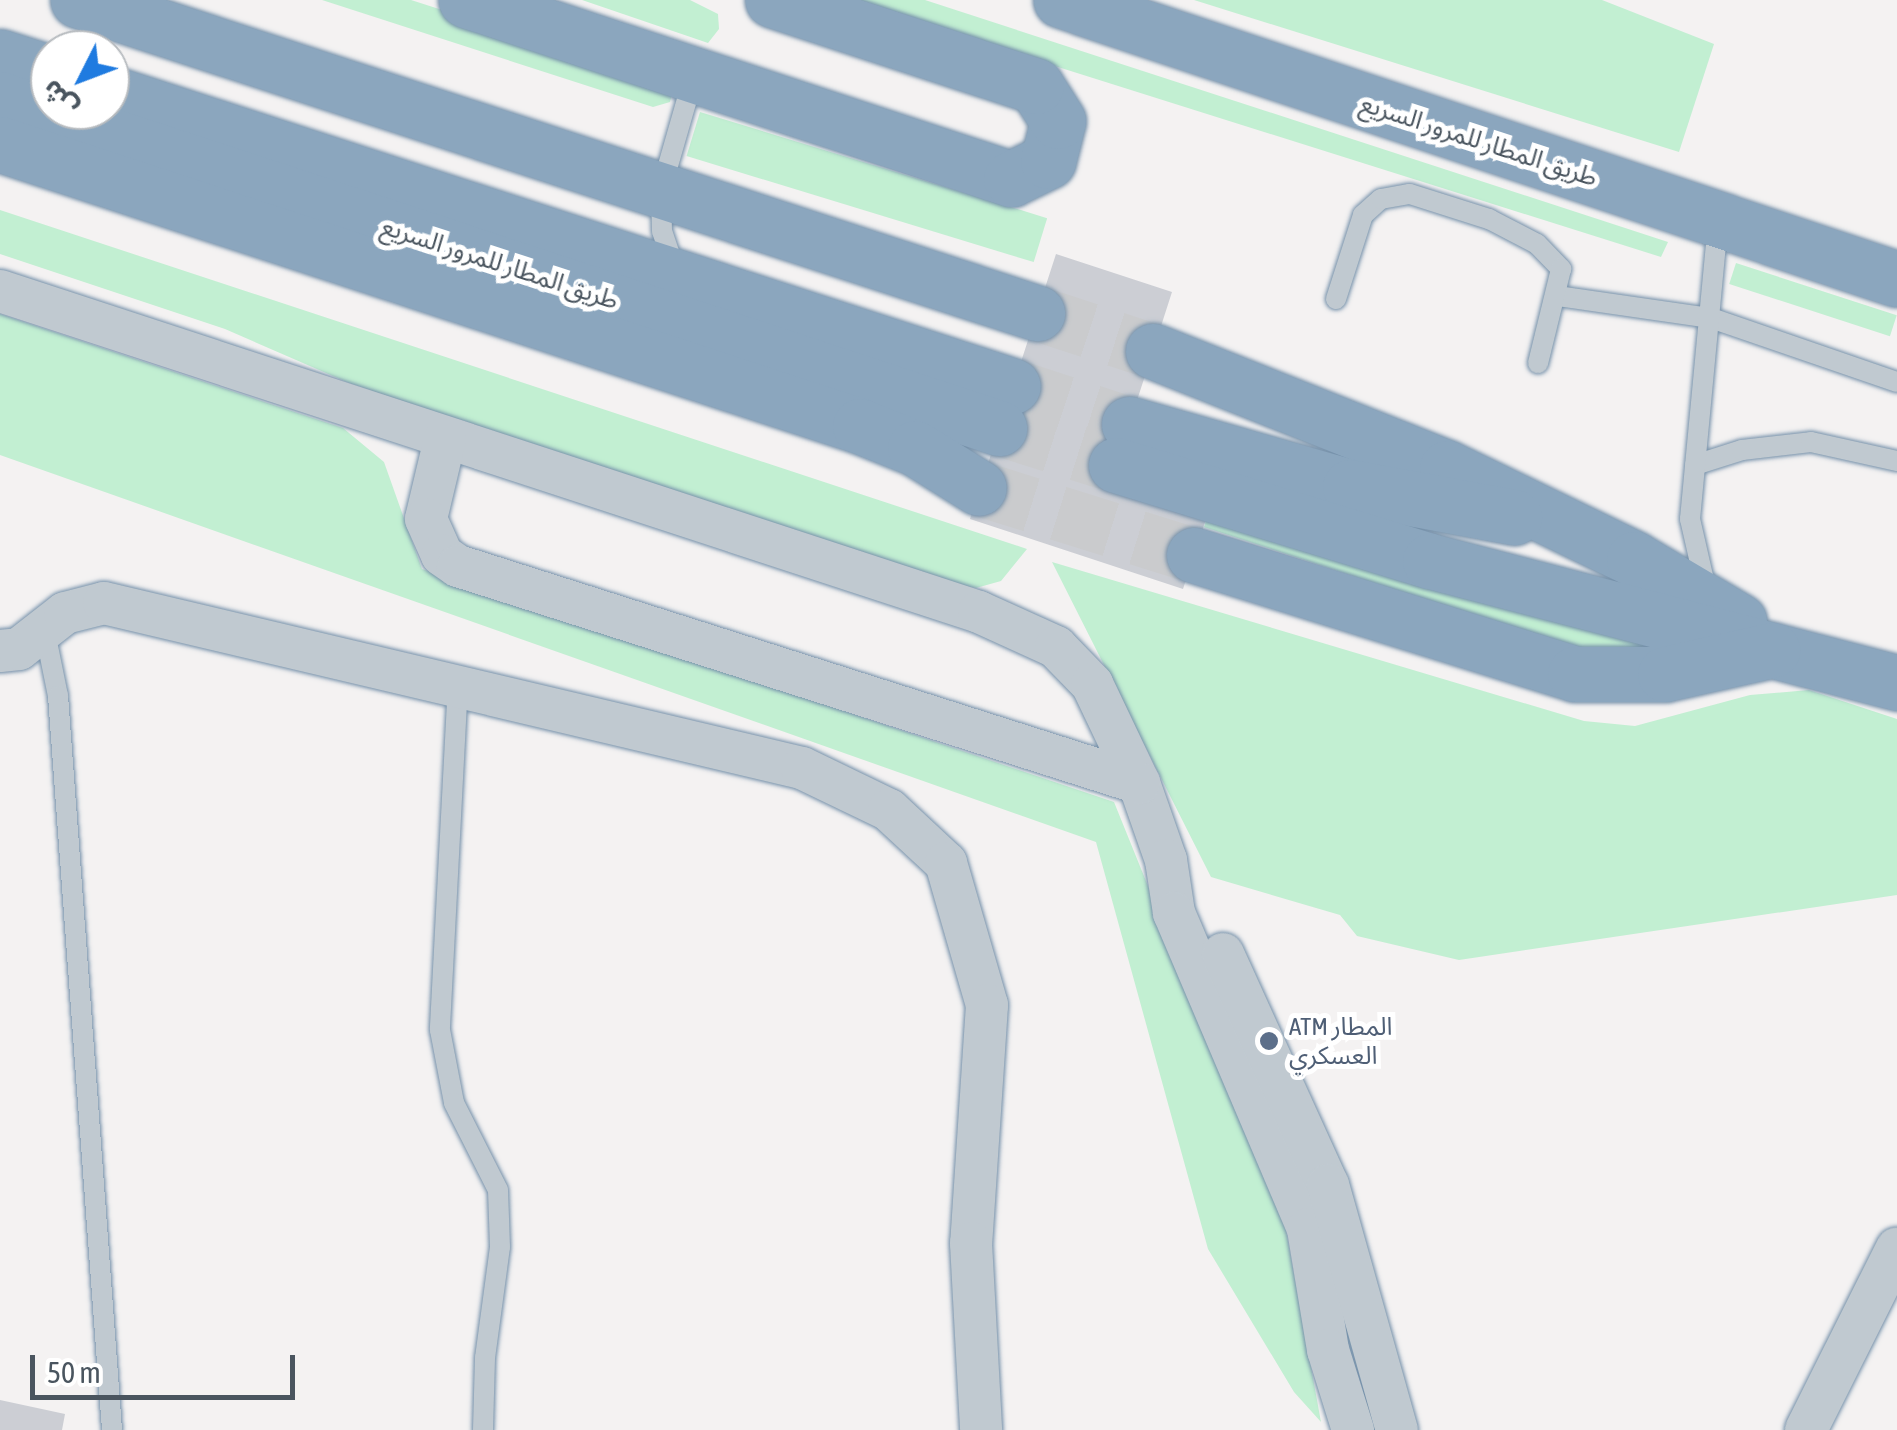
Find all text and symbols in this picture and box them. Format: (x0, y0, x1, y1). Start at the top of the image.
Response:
north arrow (30, 30, 130, 130)
text: ش (34, 74, 84, 124)
street label: طريق المطار للمرور السريع (1357, 88, 1601, 192)
street label: طريق المطار للمرور السريع (378, 211, 622, 315)
place label: ATM المطار العسكري (1289, 1012, 1392, 1071)
marker: ATM المطار العسكري (1258, 1030, 1280, 1052)
scale bar (35, 1335, 300, 1397)
text: 50 m (47, 1355, 101, 1389)

